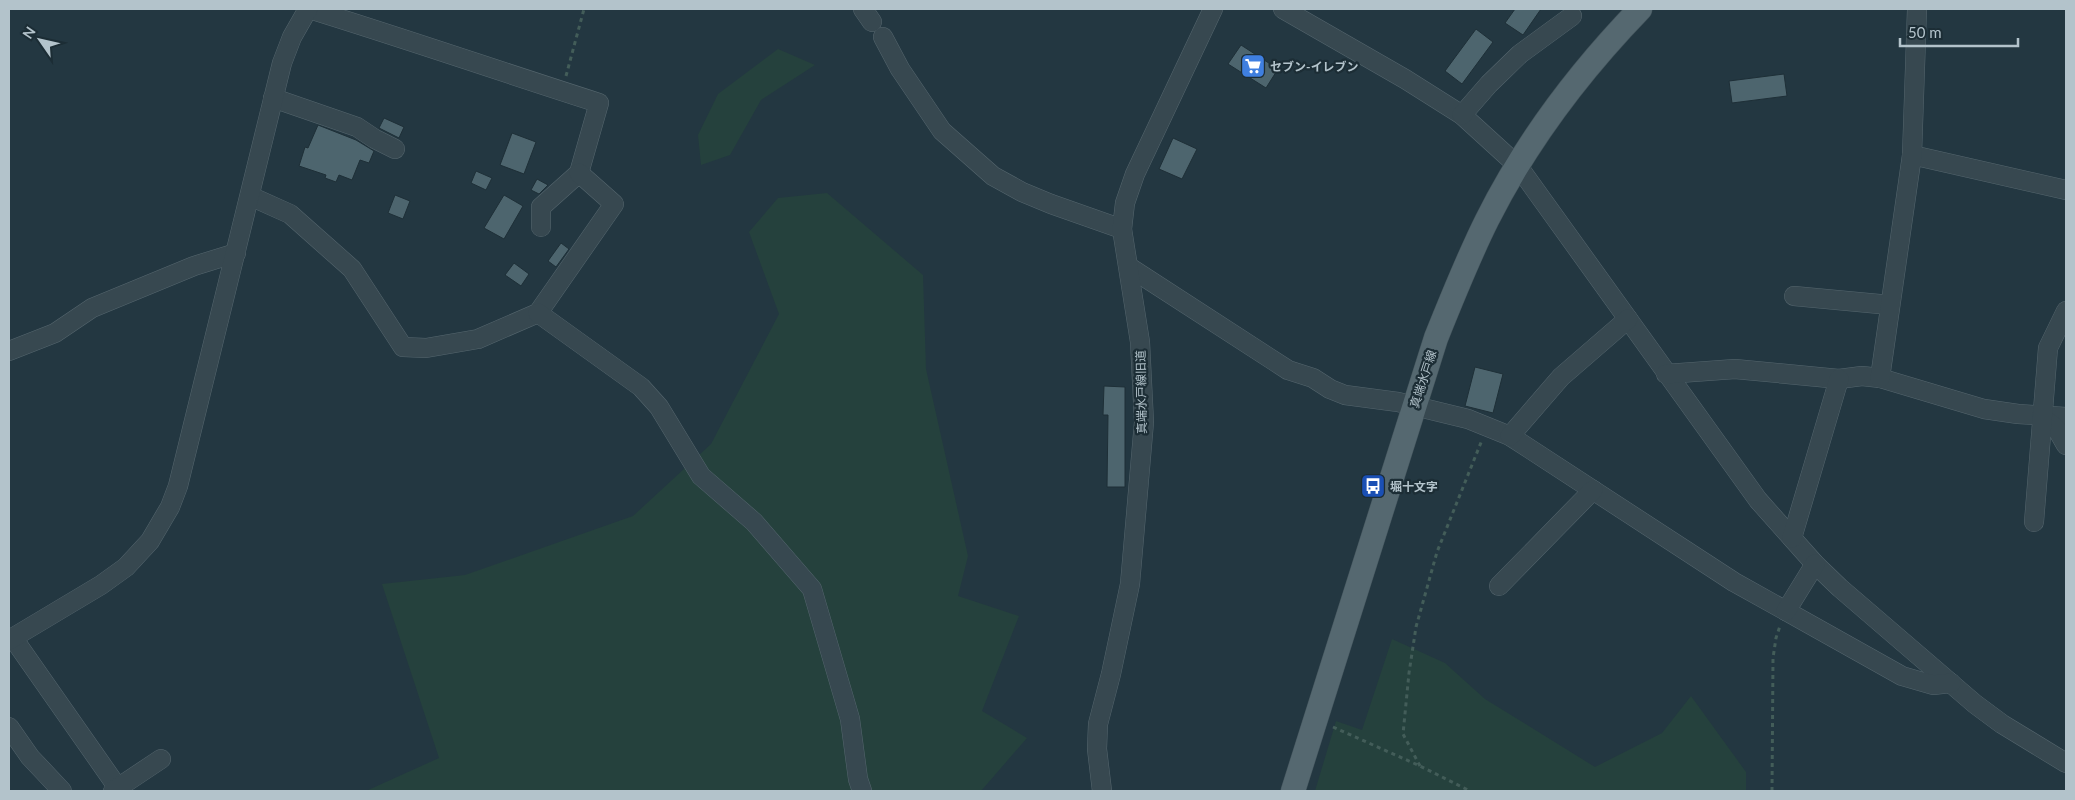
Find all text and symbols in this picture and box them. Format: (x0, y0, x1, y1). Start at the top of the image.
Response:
north arrow (15, 15, 65, 65)
scale bar (1900, 15, 2018, 47)
text: N (19, 23, 39, 42)
text: 50 m (1908, 23, 1942, 41)
supermarket icon: セブン-イレブン (1240, 53, 1266, 79)
place label: セブン-イレブン (1270, 59, 1358, 74)
street label: 真端水戸線 (1407, 348, 1439, 410)
street label: 真端水戸線旧道 (1133, 350, 1149, 434)
bus stop icon: 堀十文字 (1360, 473, 1386, 499)
place label: 堀十文字 (1390, 479, 1438, 494)

